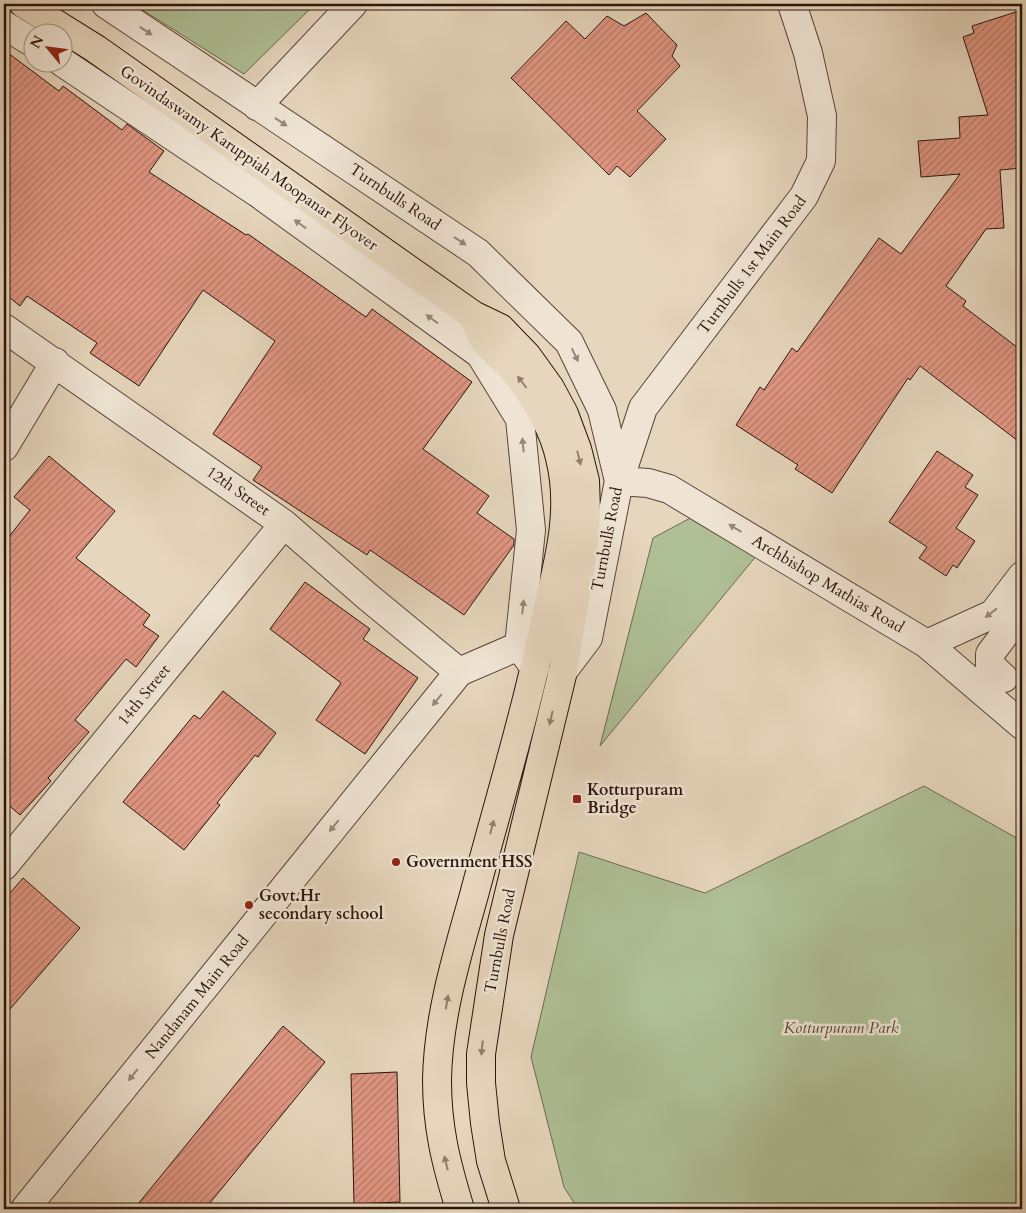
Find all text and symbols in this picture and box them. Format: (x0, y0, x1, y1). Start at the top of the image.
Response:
north arrow (22, 22, 72, 72)
one-way arrow (140, 26, 153, 36)
text: N (26, 32, 48, 52)
street label: Govindaswamy Karuppiah Moopanar Flyover (116, 60, 382, 256)
one-way arrow (275, 117, 288, 127)
street label: Turnbulls Road (345, 158, 445, 236)
street label: Turnbulls 1st Main Road (692, 191, 812, 339)
one-way arrow (294, 218, 307, 229)
one-way arrow (453, 236, 467, 246)
one-way arrow (425, 314, 439, 324)
one-way arrow (571, 348, 579, 362)
one-way arrow (517, 375, 527, 389)
one-way arrow (519, 437, 527, 453)
one-way arrow (575, 450, 583, 465)
street label: 12th Street (202, 461, 274, 521)
street label: Turnbulls Road (586, 485, 628, 593)
one-way arrow (729, 524, 742, 533)
street label: Archbishop Mathias Road (748, 530, 909, 638)
one-way arrow (519, 599, 527, 615)
one-way arrow (985, 607, 998, 618)
street label: 14th Street (112, 660, 176, 730)
one-way arrow (431, 693, 442, 706)
one-way arrow (547, 711, 555, 726)
place label: Kotturpuram Bridge (587, 779, 683, 819)
marker: Kotturpuram Bridge (571, 793, 583, 805)
one-way arrow (329, 819, 340, 832)
one-way arrow (488, 820, 496, 835)
place label: Government HSS (406, 851, 532, 873)
marker: Government HSS (390, 856, 402, 868)
place label: Govt.Hr secondary school (259, 885, 384, 925)
street label: Turnbulls Road (479, 887, 521, 995)
marker: Govt.Hr secondary school (243, 899, 255, 911)
street label: Nandanam Main Road (140, 930, 254, 1064)
one-way arrow (443, 993, 451, 1009)
park label: Kotturpuram Park (783, 1017, 899, 1039)
one-way arrow (478, 1040, 486, 1056)
one-way arrow (128, 1068, 139, 1081)
one-way arrow (442, 1155, 450, 1170)

